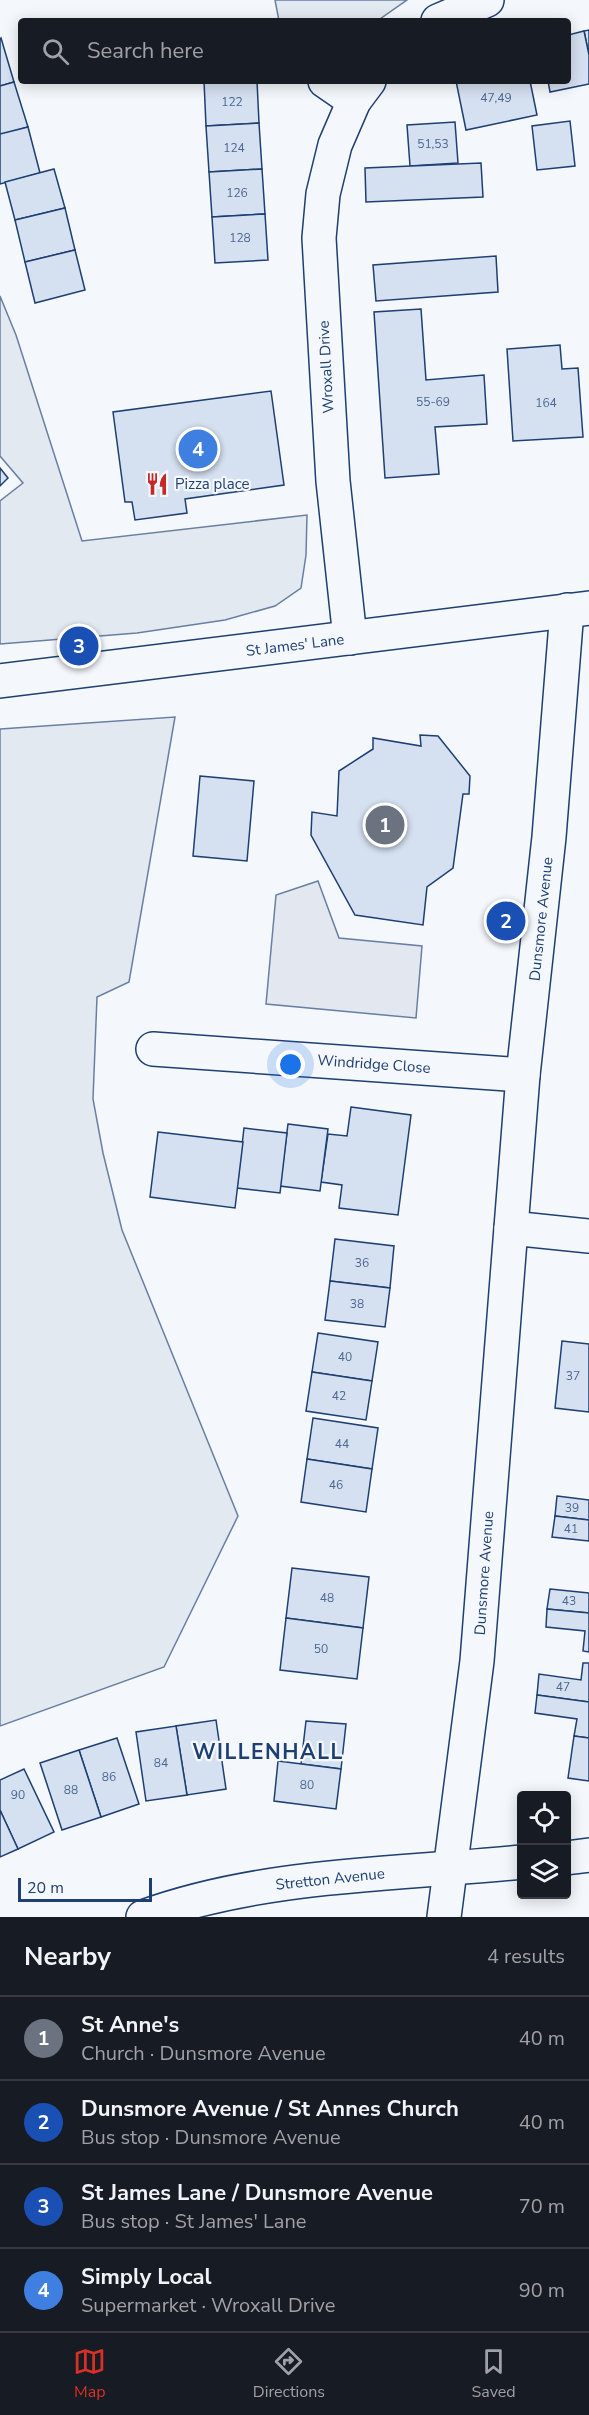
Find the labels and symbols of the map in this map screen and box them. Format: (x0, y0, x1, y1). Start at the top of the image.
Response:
house number: 47,49 (480, 90, 512, 106)
house number: 122 (221, 94, 243, 110)
house number: 51,53 (417, 136, 449, 152)
house number: 124 (223, 140, 245, 156)
house number: 126 (226, 185, 248, 201)
house number: 128 (229, 230, 251, 246)
street label: Wroxall Drive (314, 320, 338, 414)
house number: 55-69 (416, 394, 450, 410)
house number: 164 (535, 395, 557, 411)
pin: 4 (178, 426, 218, 472)
restaurant icon: Pizza place (144, 471, 170, 497)
place label: Pizza place (175, 474, 250, 494)
pin: 3 (60, 624, 98, 668)
street label: St James' Lane (245, 629, 345, 661)
pin: 1 (366, 802, 404, 848)
street label: Dunsmore Avenue (525, 856, 557, 982)
pin: 2 (486, 898, 526, 944)
your location (276, 1050, 305, 1079)
street label: Windridge Close (317, 1050, 431, 1078)
house number: 36 (355, 1255, 369, 1271)
house number: 38 (350, 1296, 364, 1312)
house number: 40 (338, 1349, 352, 1365)
house number: 37 (566, 1368, 580, 1384)
house number: 42 (332, 1388, 346, 1404)
house number: 44 (335, 1436, 349, 1452)
house number: 46 (329, 1477, 343, 1493)
house number: 39 (565, 1500, 579, 1516)
street label: Dunsmore Avenue (470, 1510, 498, 1636)
house number: 41 (564, 1521, 578, 1537)
house number: 48 (320, 1590, 334, 1606)
house number: 43 (562, 1593, 576, 1609)
house number: 50 (314, 1641, 328, 1657)
house number: 47 (556, 1679, 570, 1695)
district label: WILLENHALL (192, 1738, 344, 1766)
house number: 84 (154, 1755, 168, 1771)
house number: 86 (102, 1769, 116, 1785)
house number: 80 (300, 1777, 314, 1793)
house number: 88 (64, 1782, 78, 1798)
house number: 90 (11, 1787, 25, 1803)
street label: Stretton Avenue (274, 1863, 386, 1895)
scale bar (18, 1875, 152, 1902)

